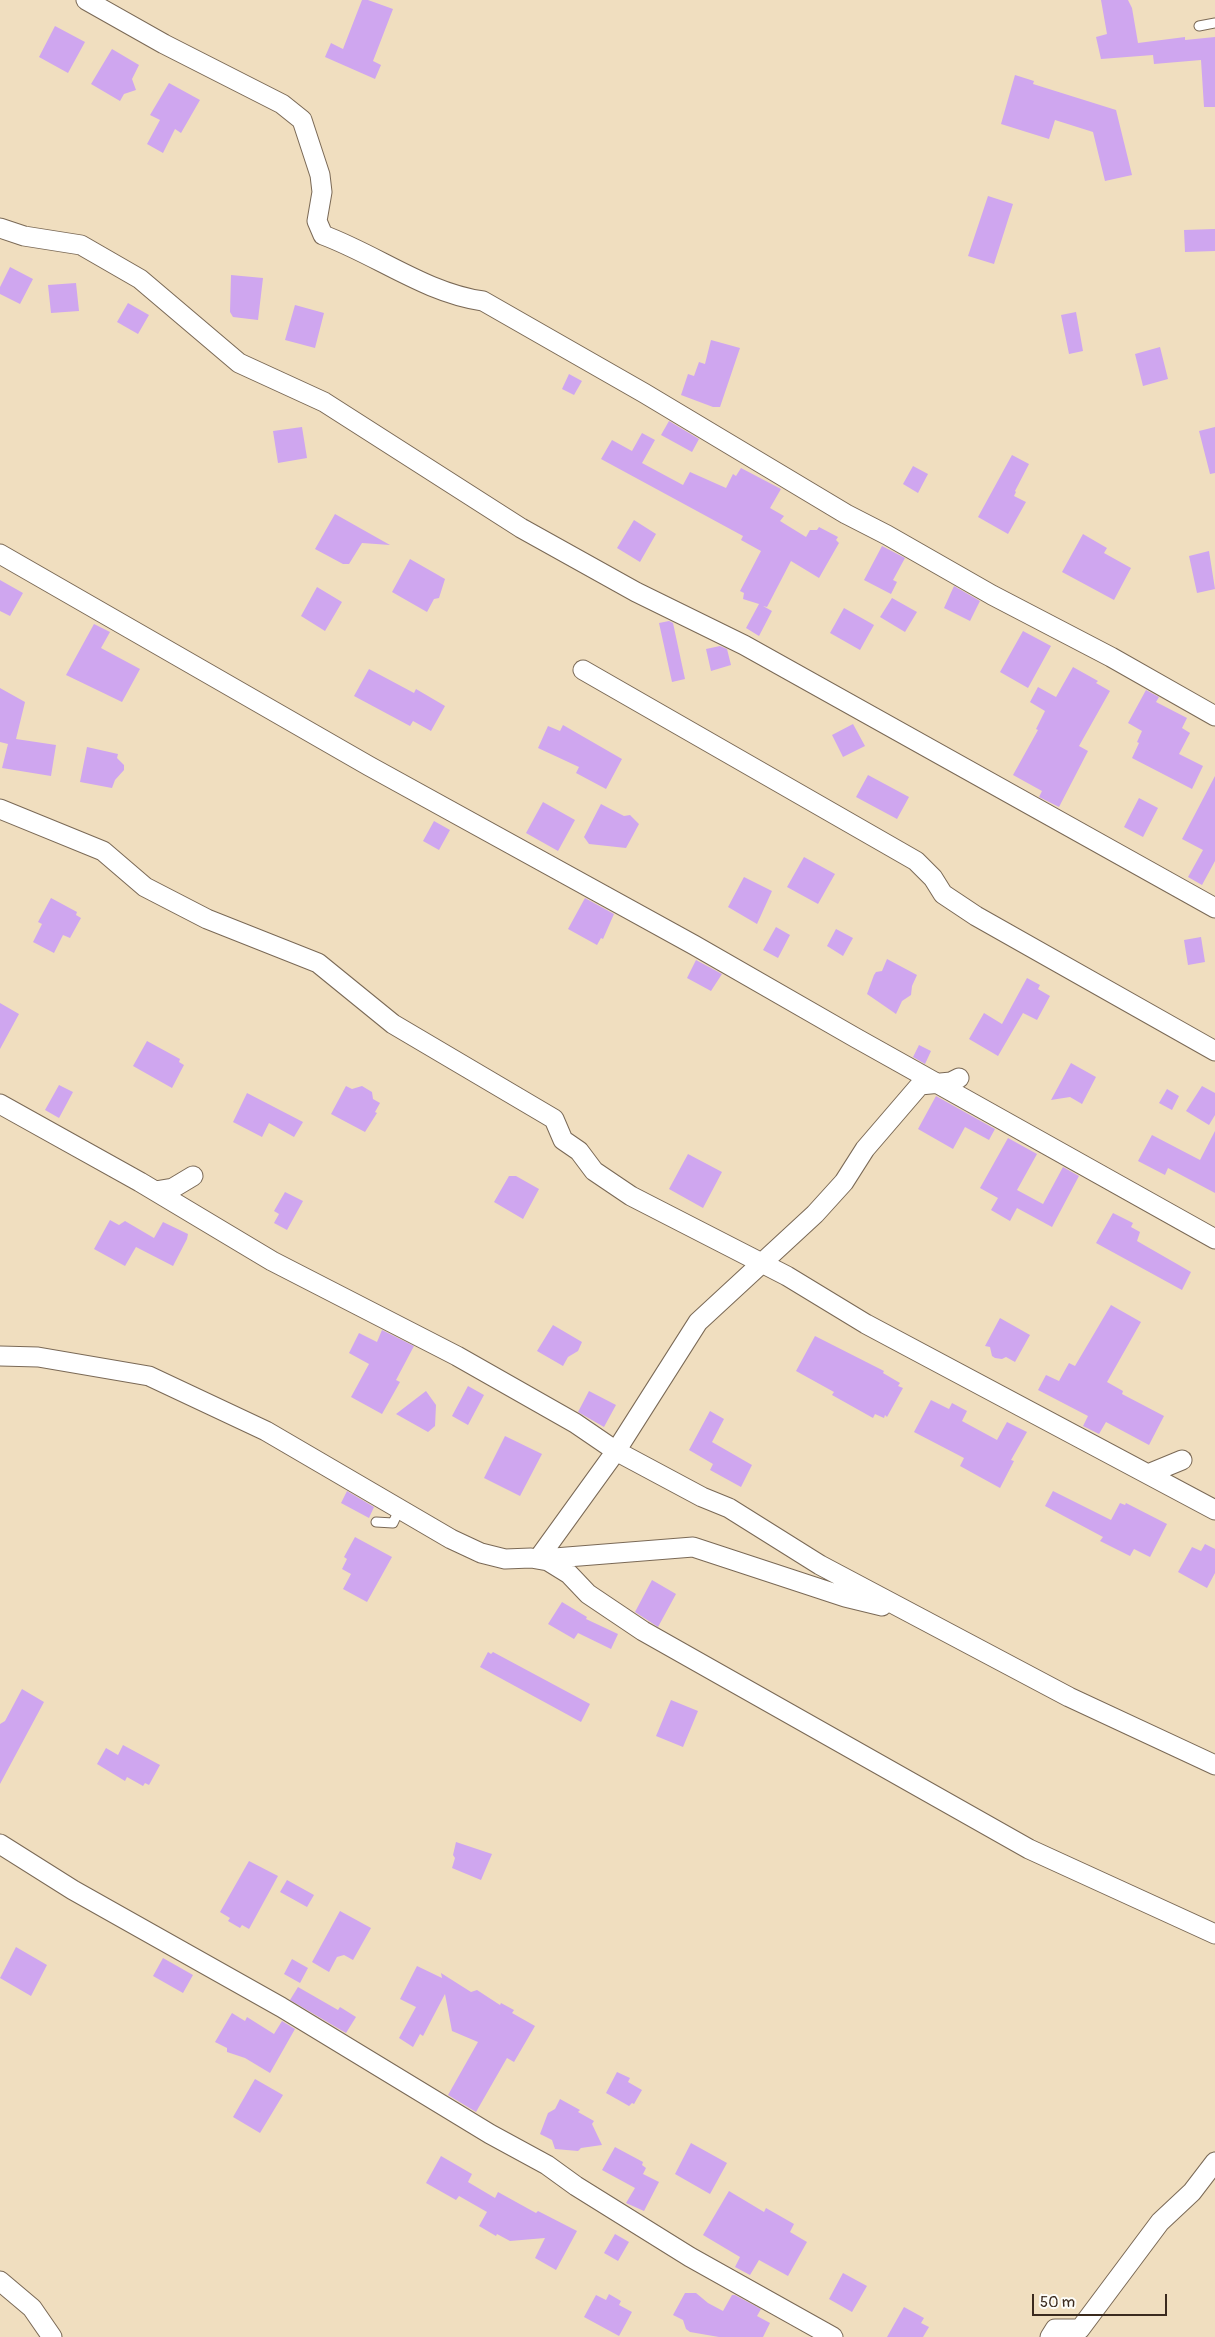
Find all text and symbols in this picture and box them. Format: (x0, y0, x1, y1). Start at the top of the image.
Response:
scale bar (1035, 2284, 1170, 2316)
text: 50 m (1040, 2293, 1075, 2312)

